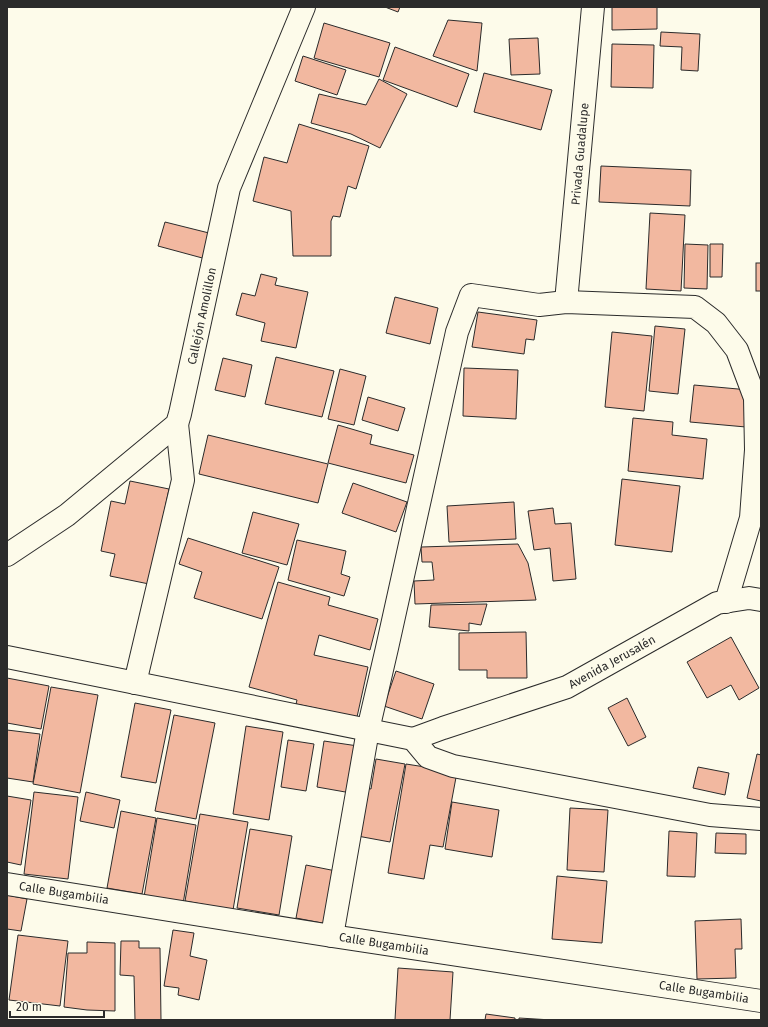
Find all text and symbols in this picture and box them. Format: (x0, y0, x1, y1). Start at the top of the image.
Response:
street label: Privada Guadalupe (569, 102, 591, 206)
street label: Callejón Amolillon (185, 266, 219, 366)
street label: Avenida Jerusalén (566, 632, 658, 692)
street label: Calle Bugambilia (18, 879, 110, 907)
street label: Calle Bugambilia (338, 930, 430, 958)
street label: Calle Bugambilia (658, 978, 750, 1006)
scale bar (10, 993, 104, 1019)
text: 20 m (16, 1000, 42, 1014)

